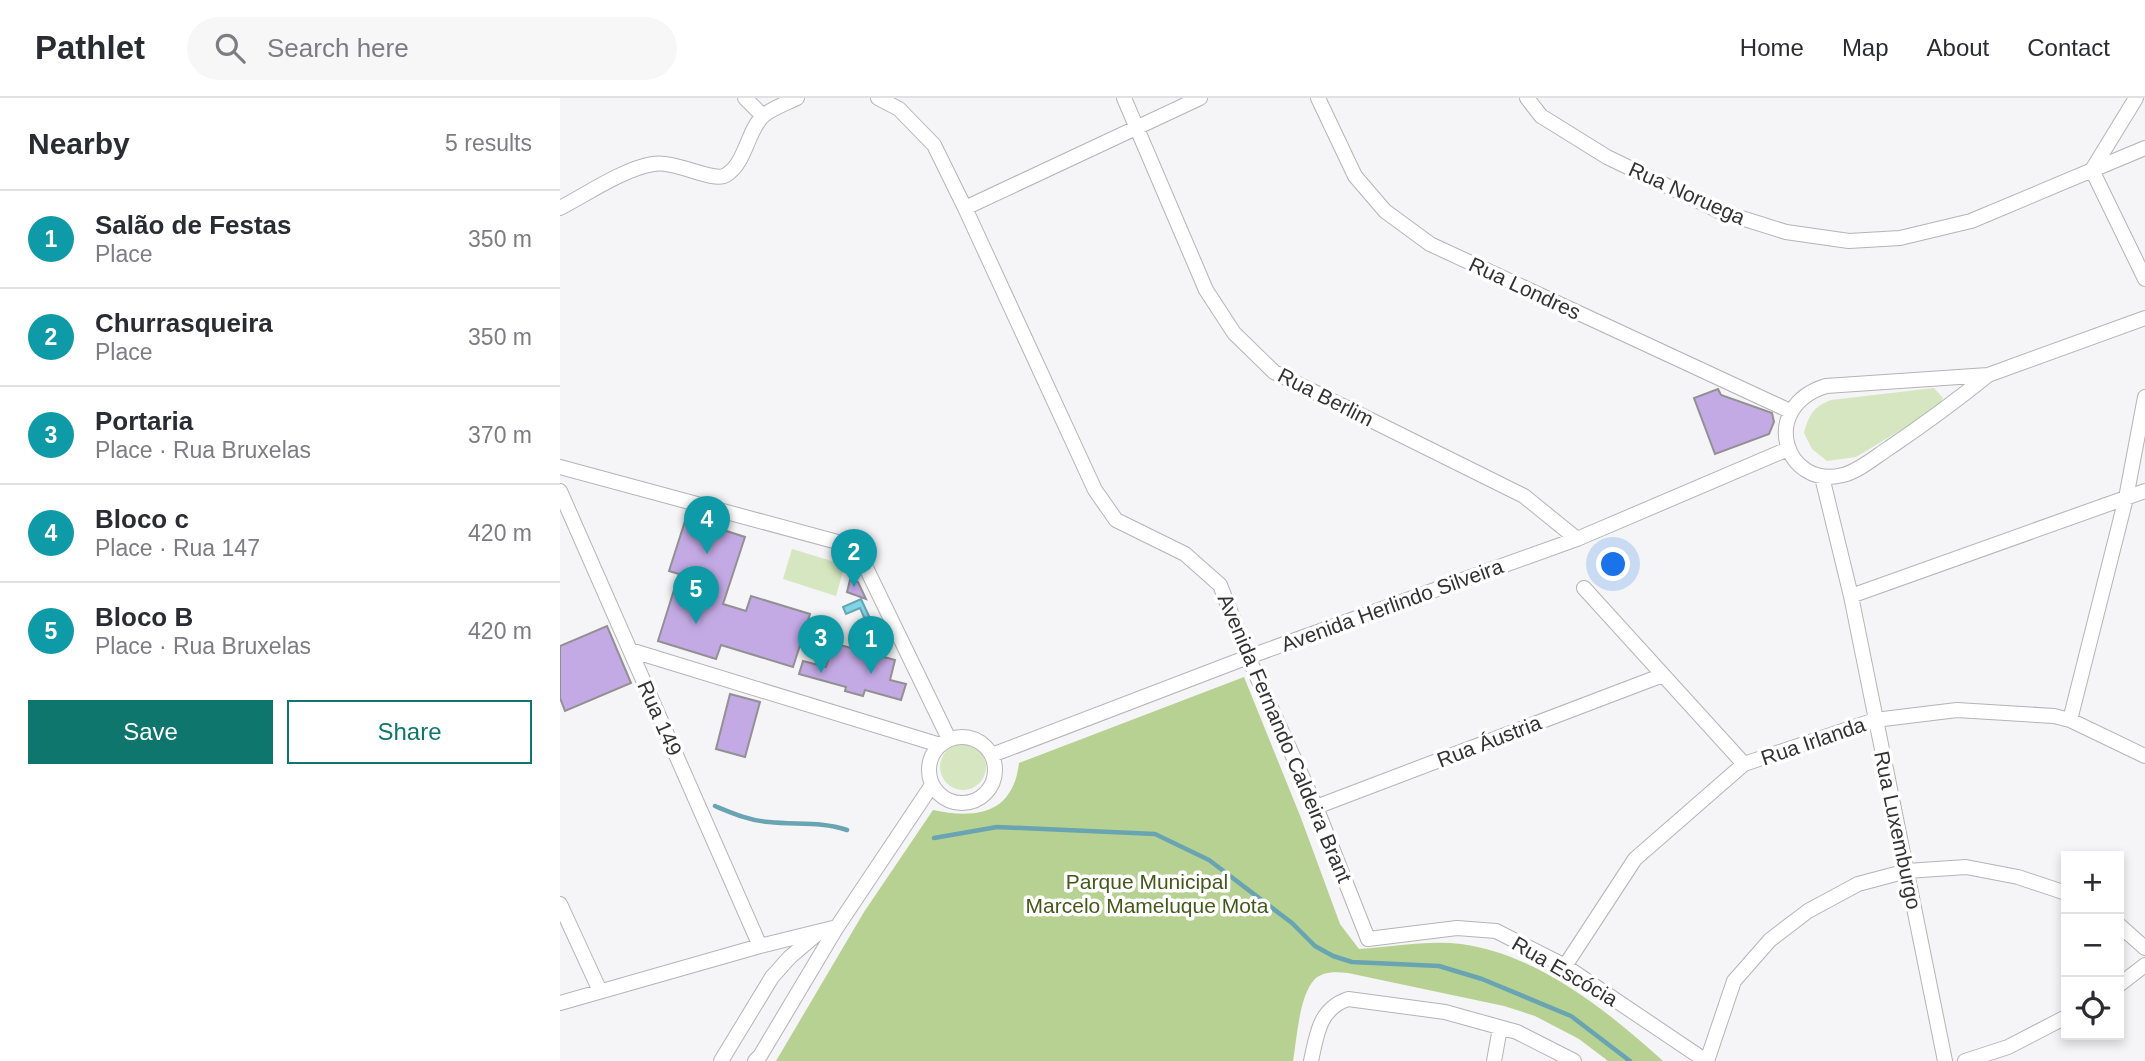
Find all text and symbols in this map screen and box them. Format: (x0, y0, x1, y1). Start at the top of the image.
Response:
search box (187, 17, 677, 80)
text: Pathlet (35, 29, 145, 66)
icon: search (211, 29, 249, 67)
text: Search here (267, 33, 409, 63)
text: Home (1740, 34, 1804, 61)
text: Map (1842, 34, 1889, 61)
text: About (1927, 34, 1989, 61)
text: Contact (2027, 34, 2110, 61)
text: Nearby (28, 127, 130, 160)
text: 5 results (445, 130, 532, 156)
street label: Rua Noruega (1625, 157, 1749, 229)
text: Salão de Festas (95, 210, 292, 240)
text: 1 (45, 226, 57, 252)
text: 350 m (468, 226, 532, 252)
text: Place (95, 241, 153, 267)
street label: Rua Londres (1466, 252, 1584, 324)
text: Churrasqueira (95, 308, 273, 338)
text: 2 (45, 324, 57, 350)
text: 350 m (468, 324, 532, 350)
text: Place (95, 339, 153, 365)
street label: Rua Berlim (1275, 363, 1377, 431)
text: Portaria (95, 406, 193, 436)
text: 3 (45, 422, 57, 448)
text: 370 m (468, 422, 532, 448)
text: Place · Rua Bruxelas (95, 437, 311, 463)
pin: 4 (684, 496, 730, 554)
text: Bloco c (95, 504, 189, 534)
text: 4 (45, 520, 57, 546)
text: 420 m (468, 520, 532, 546)
pin: 2 (831, 529, 877, 587)
text: Place · Rua 147 (95, 535, 260, 561)
your location (1596, 547, 1630, 581)
street label: Avenida Herlindo Silveira (1278, 554, 1506, 656)
pin: 5 (673, 566, 719, 624)
street label: Avenida Fernando Caldeira Brant (1214, 590, 1356, 886)
text: Bloco B (95, 602, 193, 632)
pin: 3 (798, 615, 844, 673)
pin: 1 (848, 616, 894, 674)
text: 5 (45, 618, 57, 644)
text: 420 m (468, 618, 532, 644)
text: Place · Rua Bruxelas (95, 633, 311, 659)
street label: Rua 149 (633, 677, 687, 759)
button: Save (28, 700, 273, 764)
button: Share (287, 700, 532, 764)
street label: Rua Áustria (1434, 710, 1545, 771)
street label: Rua Irlanda (1758, 712, 1868, 770)
street label: Rua Luxemburgo (1870, 749, 1926, 911)
map controls (2061, 851, 2124, 1040)
button: + (2061, 851, 2124, 914)
park label: Parque Municipal Marcelo Mameluque Mota (1026, 870, 1269, 917)
button: − (2061, 914, 2124, 977)
street label: Rua Escócia (1508, 932, 1622, 1011)
button: locate (2061, 977, 2124, 1040)

